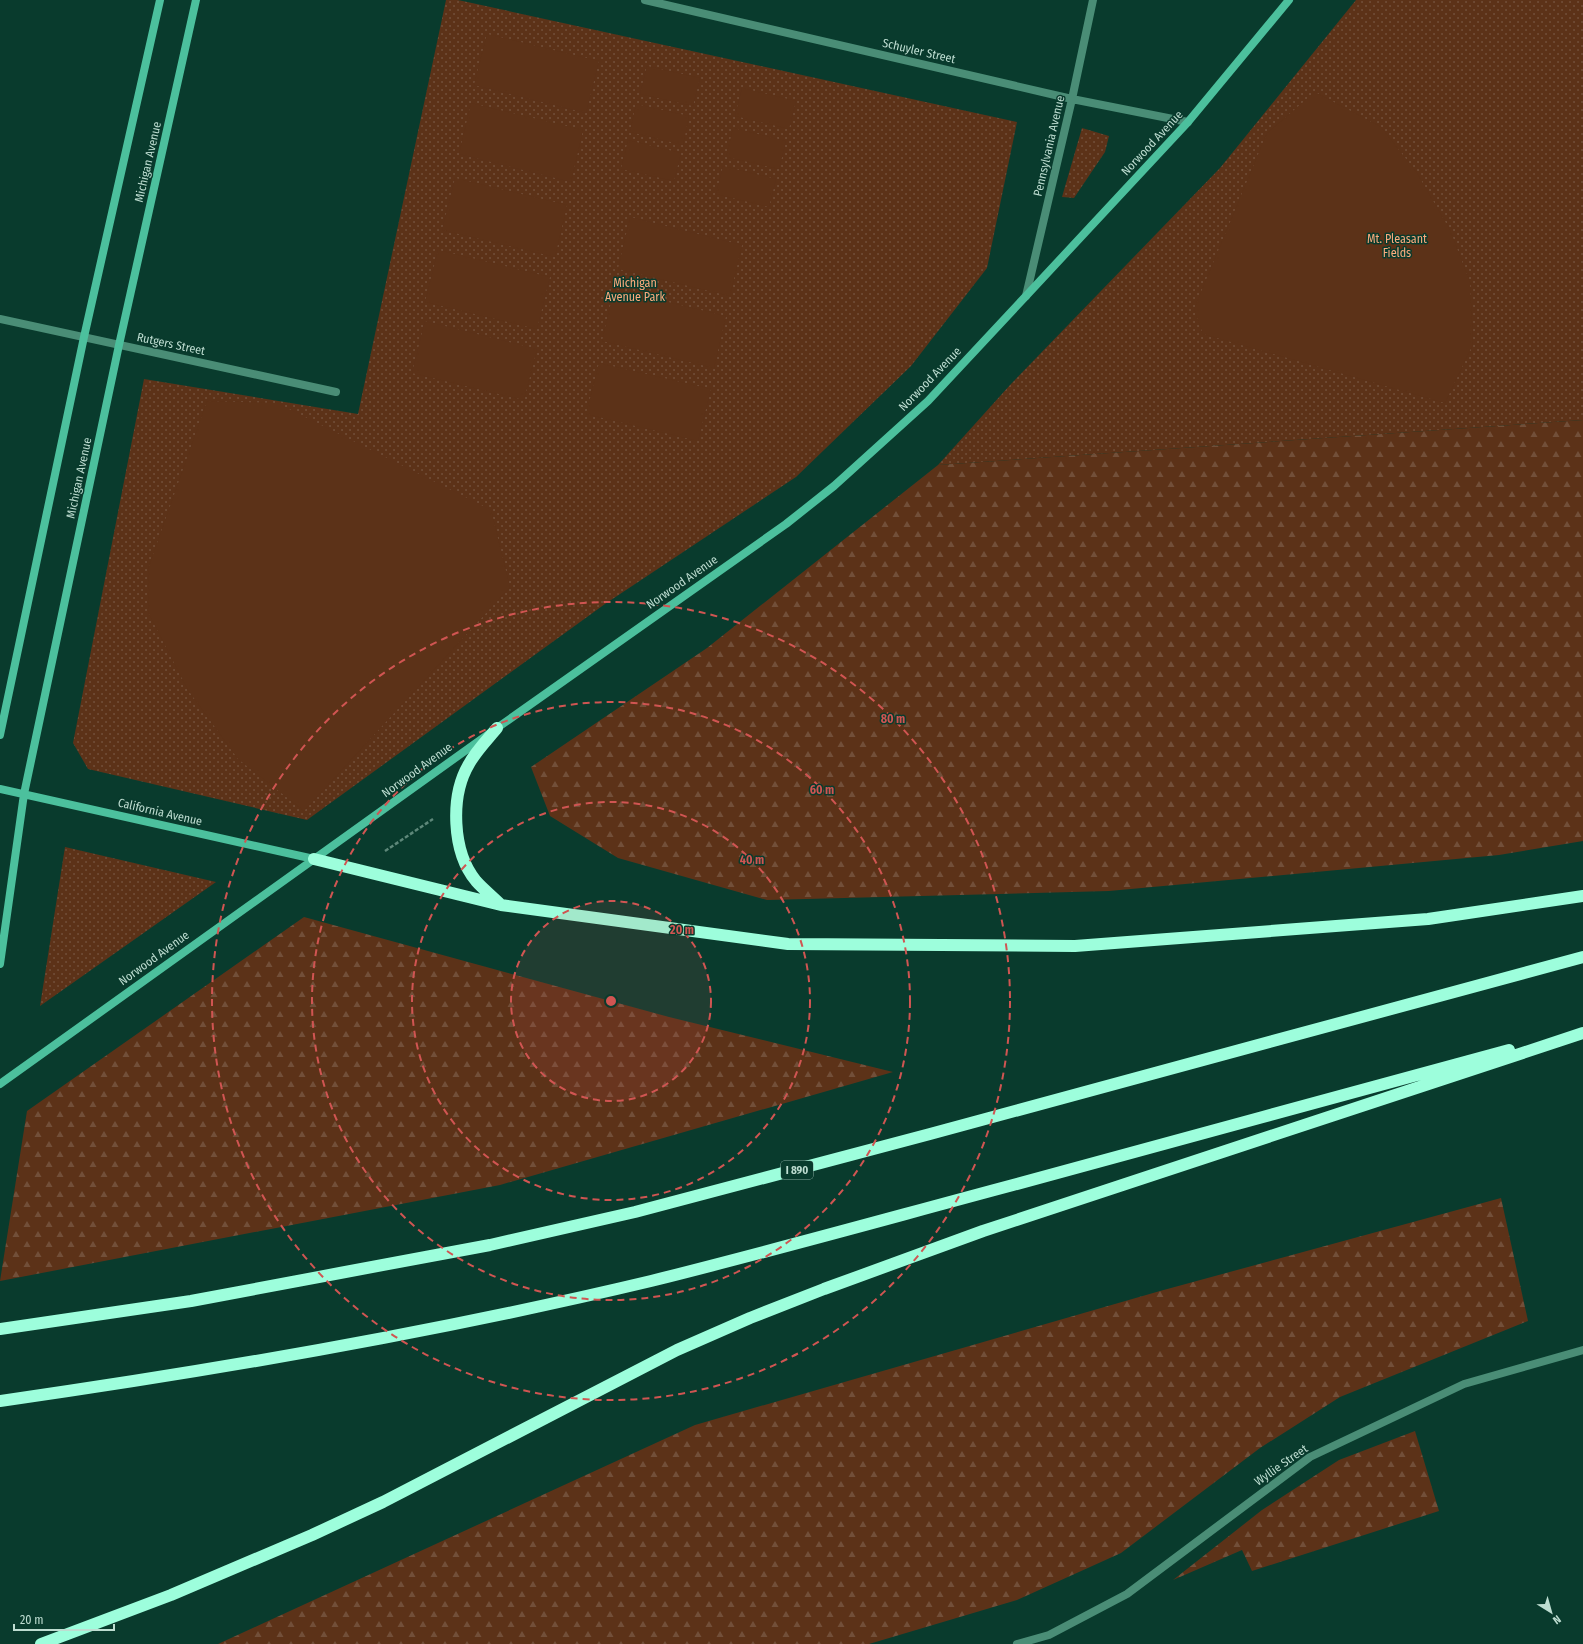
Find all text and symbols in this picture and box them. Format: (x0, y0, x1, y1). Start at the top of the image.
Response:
street label: Schuyler Street (881, 36, 957, 66)
street label: Pennsylvania Avenue (1031, 94, 1067, 198)
street label: Norwood Avenue (1118, 108, 1186, 178)
street label: Michigan Avenue (132, 120, 164, 204)
park label: Mt. Pleasant Fields (1367, 232, 1427, 260)
park label: Michigan Avenue Park (605, 276, 665, 304)
street label: Rutgers Street (136, 330, 206, 358)
street label: Norwood Avenue (896, 344, 964, 414)
street label: Michigan Avenue (64, 436, 94, 520)
street label: Norwood Avenue (644, 552, 720, 612)
text: 80 m (881, 712, 905, 726)
street label: Norwood Avenue (379, 740, 455, 800)
text: 60 m (810, 783, 834, 797)
street label: California Avenue (116, 795, 204, 829)
text: 40 m (740, 853, 764, 867)
text: 20 m (669, 923, 694, 937)
street label: Norwood Avenue (116, 928, 192, 988)
centre of rings (604, 994, 618, 1008)
road number: I 890 (781, 1161, 813, 1179)
street label: Wyllie Street (1252, 1441, 1310, 1489)
north arrow (1531, 1592, 1571, 1632)
scale bar (14, 1606, 114, 1632)
text: N (1550, 1612, 1563, 1627)
text: 20 m (20, 1613, 44, 1627)

